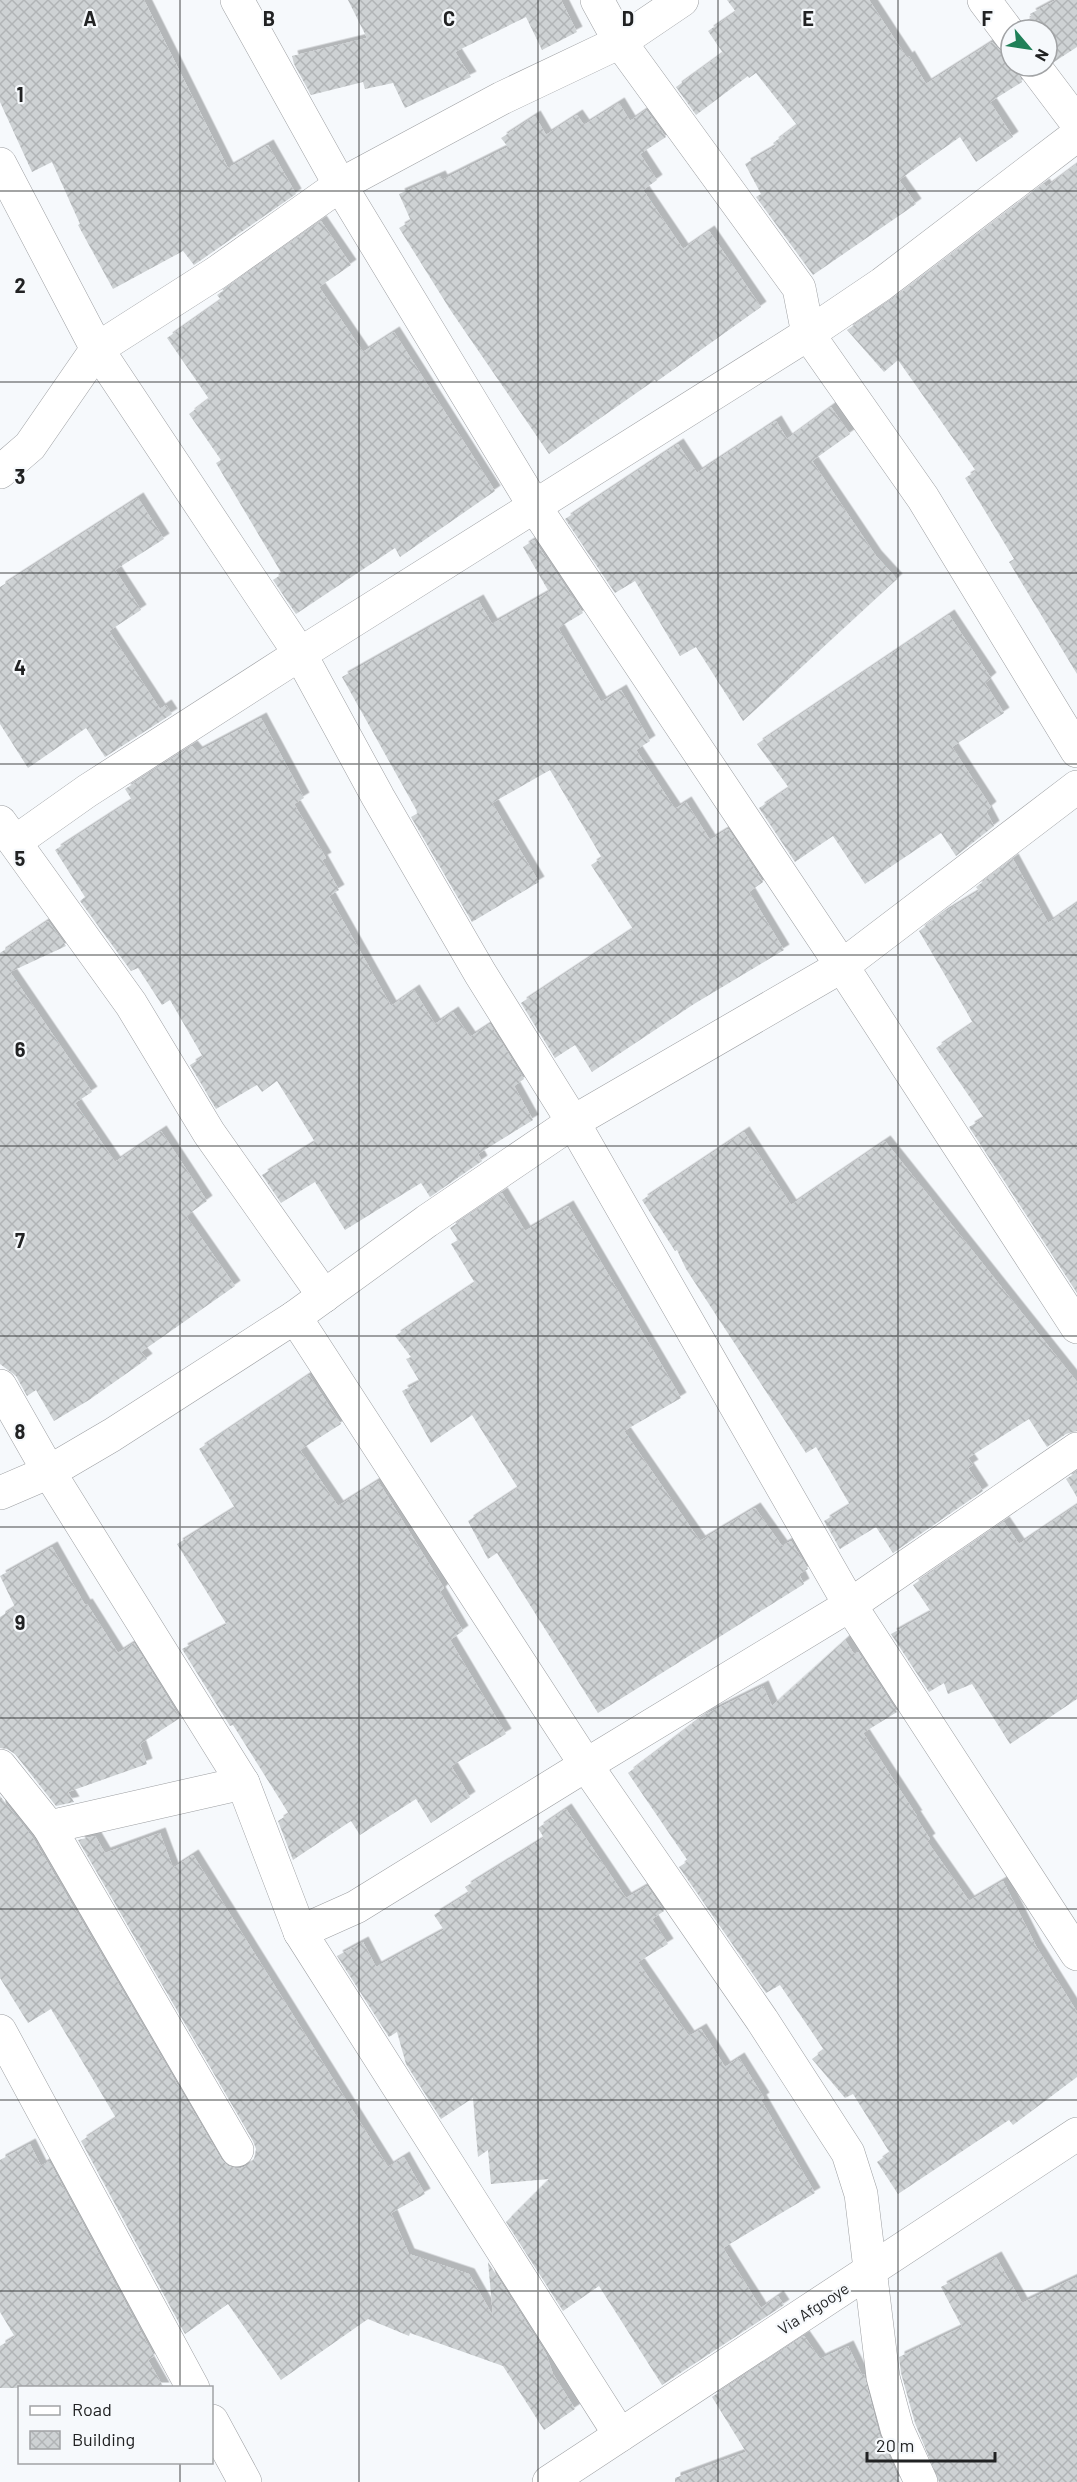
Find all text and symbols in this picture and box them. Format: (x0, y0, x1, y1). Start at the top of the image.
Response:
text: A (83, 6, 97, 30)
text: B (263, 6, 275, 30)
text: C (443, 6, 455, 30)
text: D (622, 6, 634, 30)
text: E (802, 6, 814, 30)
text: F (981, 6, 993, 30)
north arrow (999, 18, 1059, 78)
text: N (1032, 46, 1053, 65)
text: 1 (16, 82, 24, 106)
text: 2 (14, 273, 26, 297)
text: 3 (15, 464, 25, 488)
text: 4 (14, 655, 26, 679)
text: 5 (15, 846, 26, 870)
text: 6 (15, 1037, 26, 1061)
text: 7 (15, 1228, 25, 1252)
text: 8 (15, 1419, 26, 1443)
text: 9 (15, 1610, 25, 1634)
street label: Via Afgooye (774, 2278, 852, 2338)
legend (18, 2386, 213, 2464)
text: Road (72, 2398, 112, 2420)
scale bar (867, 2425, 994, 2463)
text: Building (72, 2428, 135, 2450)
text: 20 m (876, 2434, 914, 2456)

